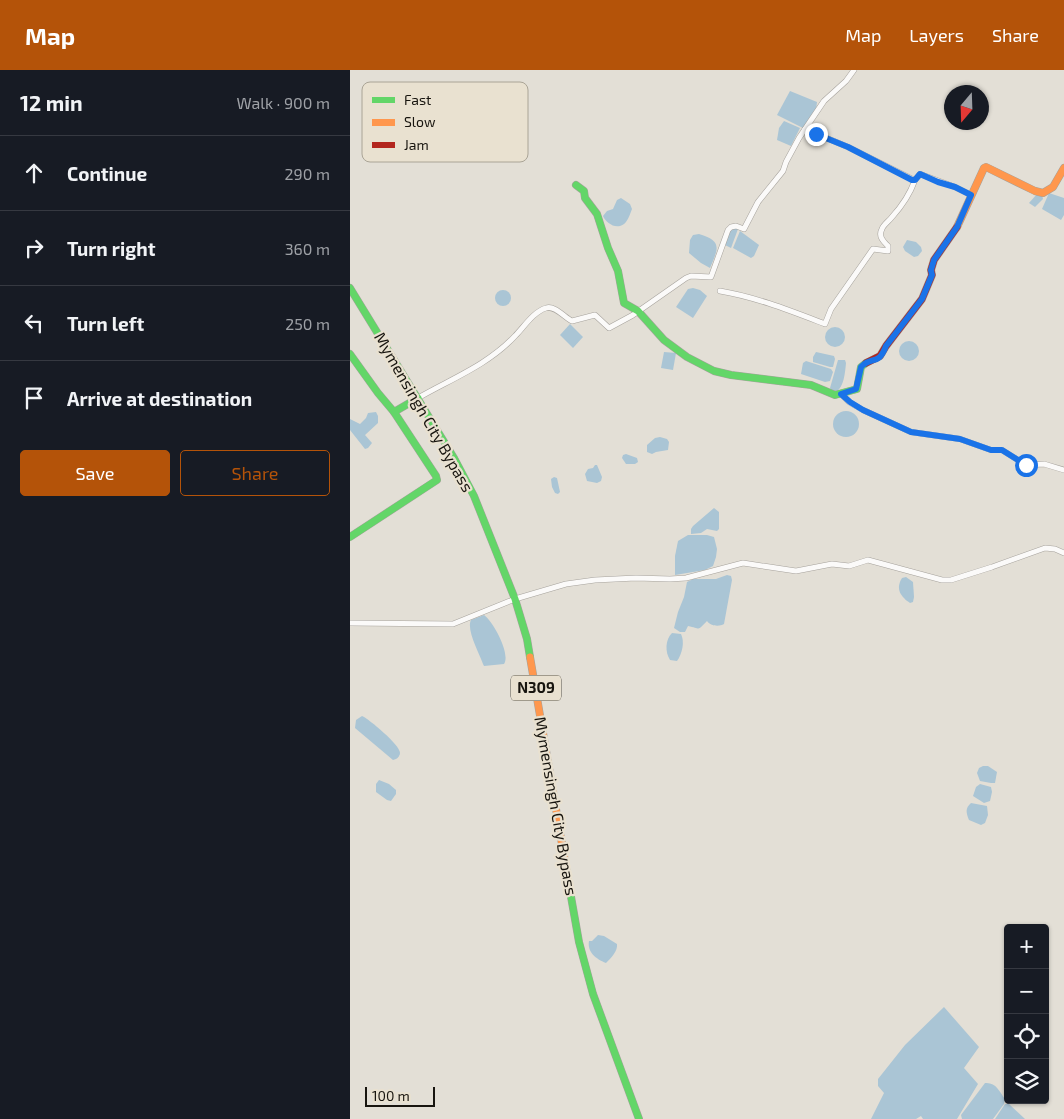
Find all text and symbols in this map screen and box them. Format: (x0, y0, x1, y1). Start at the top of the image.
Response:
text: Map (25, 21, 75, 50)
text: Map (845, 24, 881, 46)
text: Layers (909, 24, 964, 46)
text: Share (992, 24, 1039, 46)
legend (362, 82, 528, 162)
north arrow (944, 85, 989, 130)
text: 12 min (20, 90, 83, 115)
text: Fast (404, 91, 431, 108)
text: Walk · 900 m (237, 93, 330, 112)
text: Slow (404, 113, 436, 130)
route end (805, 123, 828, 146)
text: Jam (404, 136, 429, 153)
icon: ahead (20, 159, 48, 187)
text: Continue (67, 162, 147, 185)
text: 290 m (285, 164, 330, 183)
icon: right (20, 234, 48, 262)
text: Turn right (67, 237, 155, 260)
text: 360 m (285, 239, 330, 258)
icon: left (20, 309, 48, 337)
text: Turn left (67, 312, 144, 335)
text: 250 m (285, 314, 330, 333)
street label: Mymensingh City Bypass (371, 329, 478, 495)
icon: arrive (20, 384, 48, 412)
text: Arrive at destination (67, 387, 252, 410)
button: Save (20, 450, 170, 496)
button: Share (180, 450, 330, 496)
route start (1015, 454, 1038, 477)
road number: N309 (511, 676, 561, 700)
street label: Mymensingh City Bypass (531, 715, 582, 897)
map controls (1004, 924, 1049, 1104)
button: + (1004, 924, 1049, 969)
button: − (1004, 969, 1049, 1014)
button: locate (1004, 1014, 1049, 1059)
button: layers (1004, 1059, 1049, 1104)
scale bar (365, 1084, 435, 1107)
text: 100 m (372, 1087, 410, 1104)

